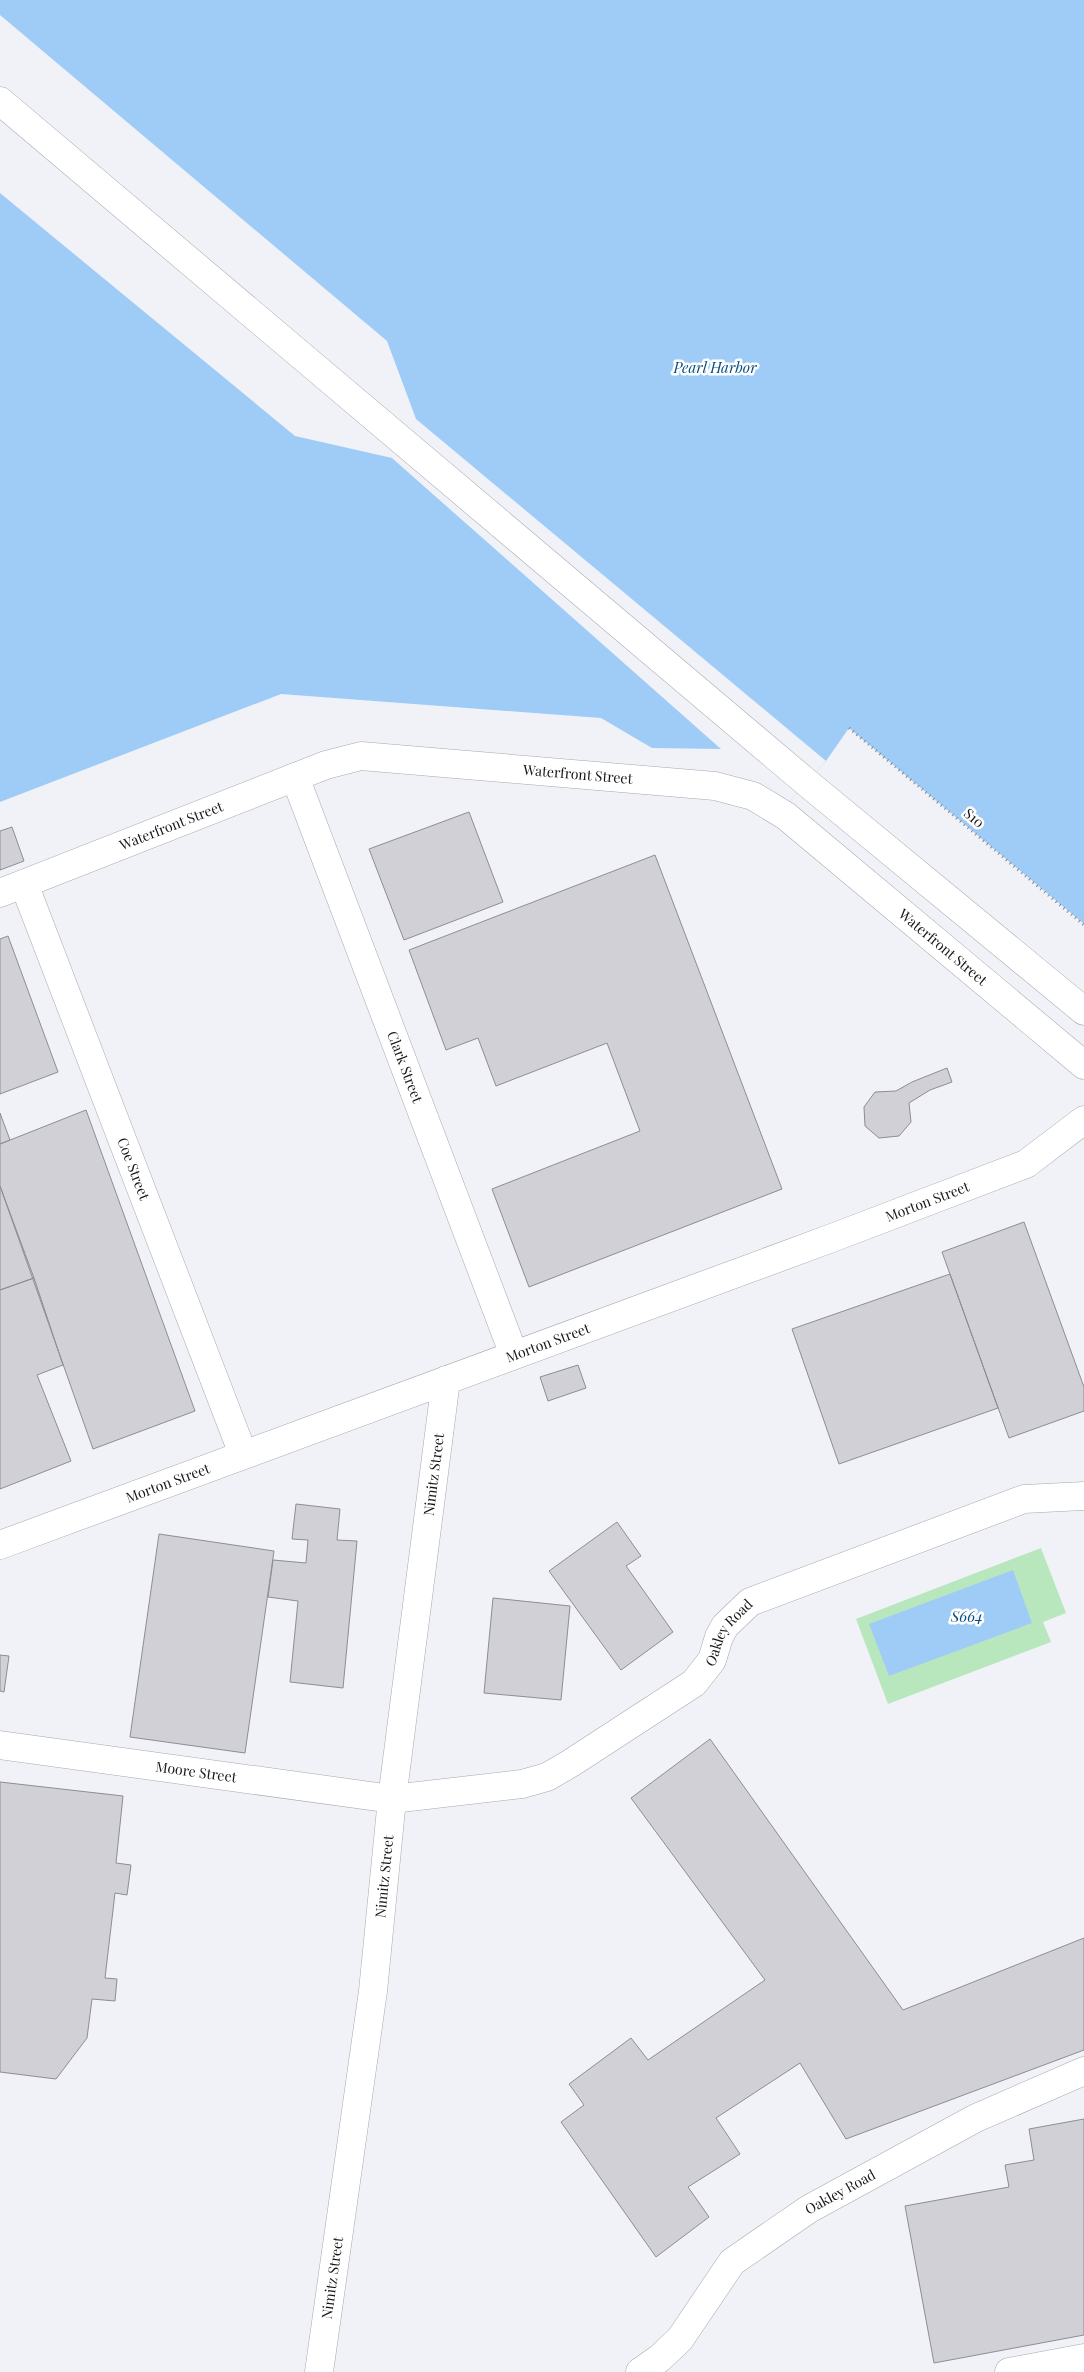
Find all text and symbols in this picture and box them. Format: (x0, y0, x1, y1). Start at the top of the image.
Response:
water label: Pearl Harbor (672, 357, 757, 377)
street label: Waterfront Street (521, 760, 634, 788)
street label: Waterfront Street (116, 796, 227, 855)
street label: S10 (960, 804, 989, 832)
street label: Waterfront Street (894, 904, 992, 990)
street label: Clark Street (383, 1028, 428, 1106)
street label: Coe Street (113, 1135, 155, 1203)
street label: Morton Street (883, 1176, 973, 1226)
street label: Morton Street (503, 1318, 593, 1367)
street label: Nimitz Street (419, 1431, 448, 1517)
street label: Morton Street (123, 1458, 213, 1507)
street label: Oakley Road (700, 1595, 756, 1670)
water label: S664 (950, 1606, 983, 1626)
street label: Moore Street (155, 1757, 239, 1787)
street label: Nimitz Street (370, 1833, 397, 1919)
street label: Oakley Road (801, 2165, 879, 2218)
street label: Nimitz Street (317, 2234, 347, 2320)

